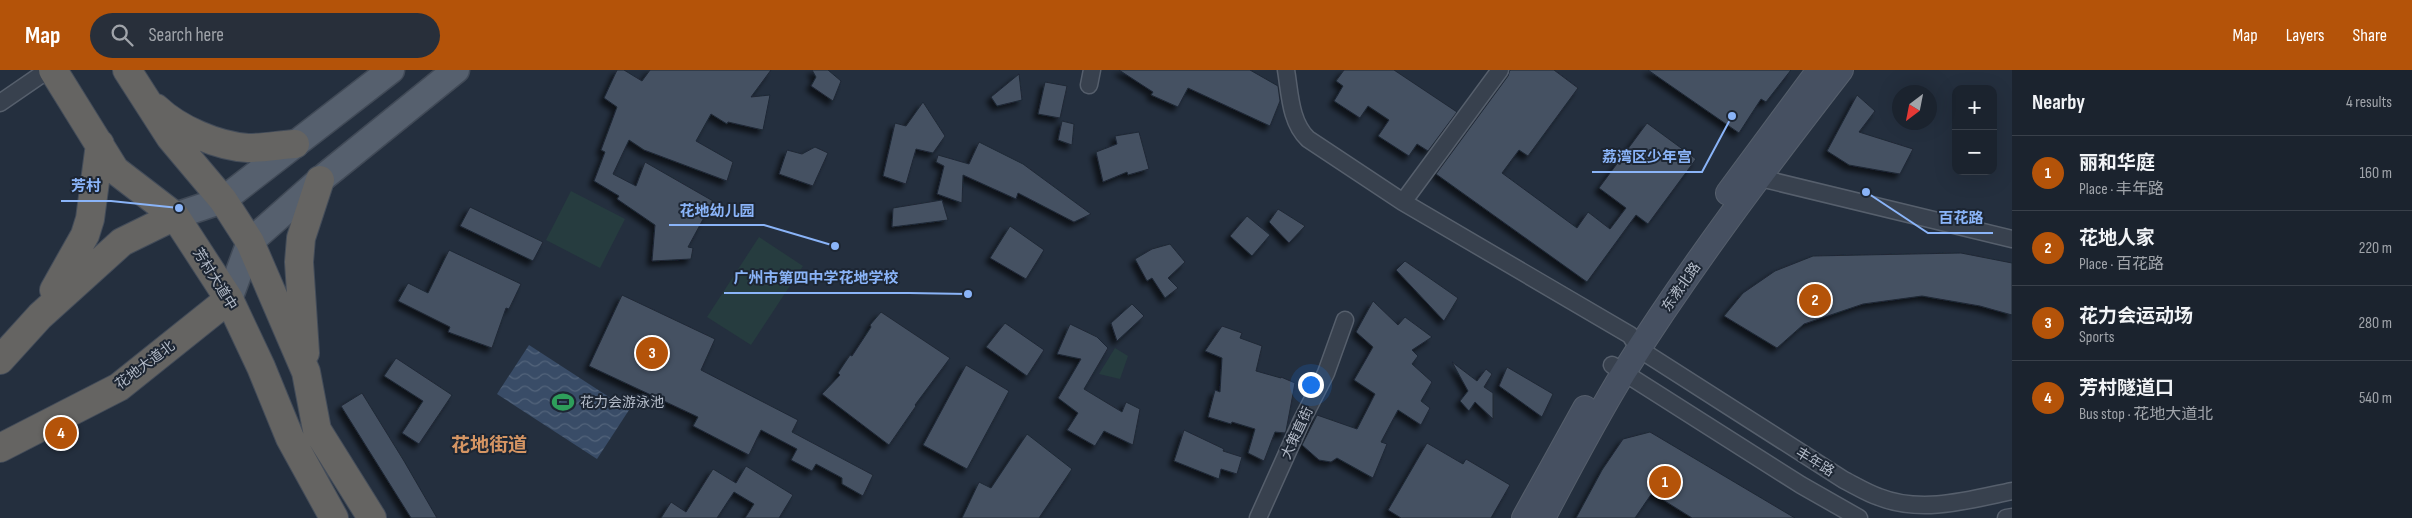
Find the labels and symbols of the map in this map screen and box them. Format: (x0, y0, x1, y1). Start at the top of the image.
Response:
north arrow (1892, 85, 1937, 130)
callout: 荔湾区少年宫 (1592, 142, 1702, 172)
text: 荔湾区少年宫 (1602, 148, 1692, 167)
callout: 芳村 (61, 171, 111, 201)
text: 芳村 (71, 177, 101, 196)
callout: 花地幼儿园 (669, 195, 764, 225)
text: 花地幼儿园 (679, 202, 755, 221)
callout: 百花路 (1928, 203, 1993, 233)
text: 百花路 (1938, 209, 1984, 228)
street label: 芳村大道中 (189, 245, 241, 313)
street label: 东漖北路 (1658, 259, 1704, 315)
callout: 广州市第四中学花地学校 (724, 263, 909, 293)
text: 广州市第四中学花地学校 (733, 269, 899, 288)
pin: 2 (1799, 281, 1831, 319)
pin: 3 (636, 334, 668, 372)
street label: 花地大道北 (112, 337, 178, 393)
your location (1298, 372, 1324, 398)
sports icon: 花力会游泳池 (550, 389, 576, 415)
place label: 花力会游泳池 (580, 394, 664, 411)
street label: 大策直街 (1277, 404, 1317, 462)
pin: 4 (45, 414, 77, 452)
district label: 花地街道 (451, 434, 527, 457)
street label: 丰年路 (1793, 444, 1837, 480)
pin: 1 (1649, 463, 1681, 501)

